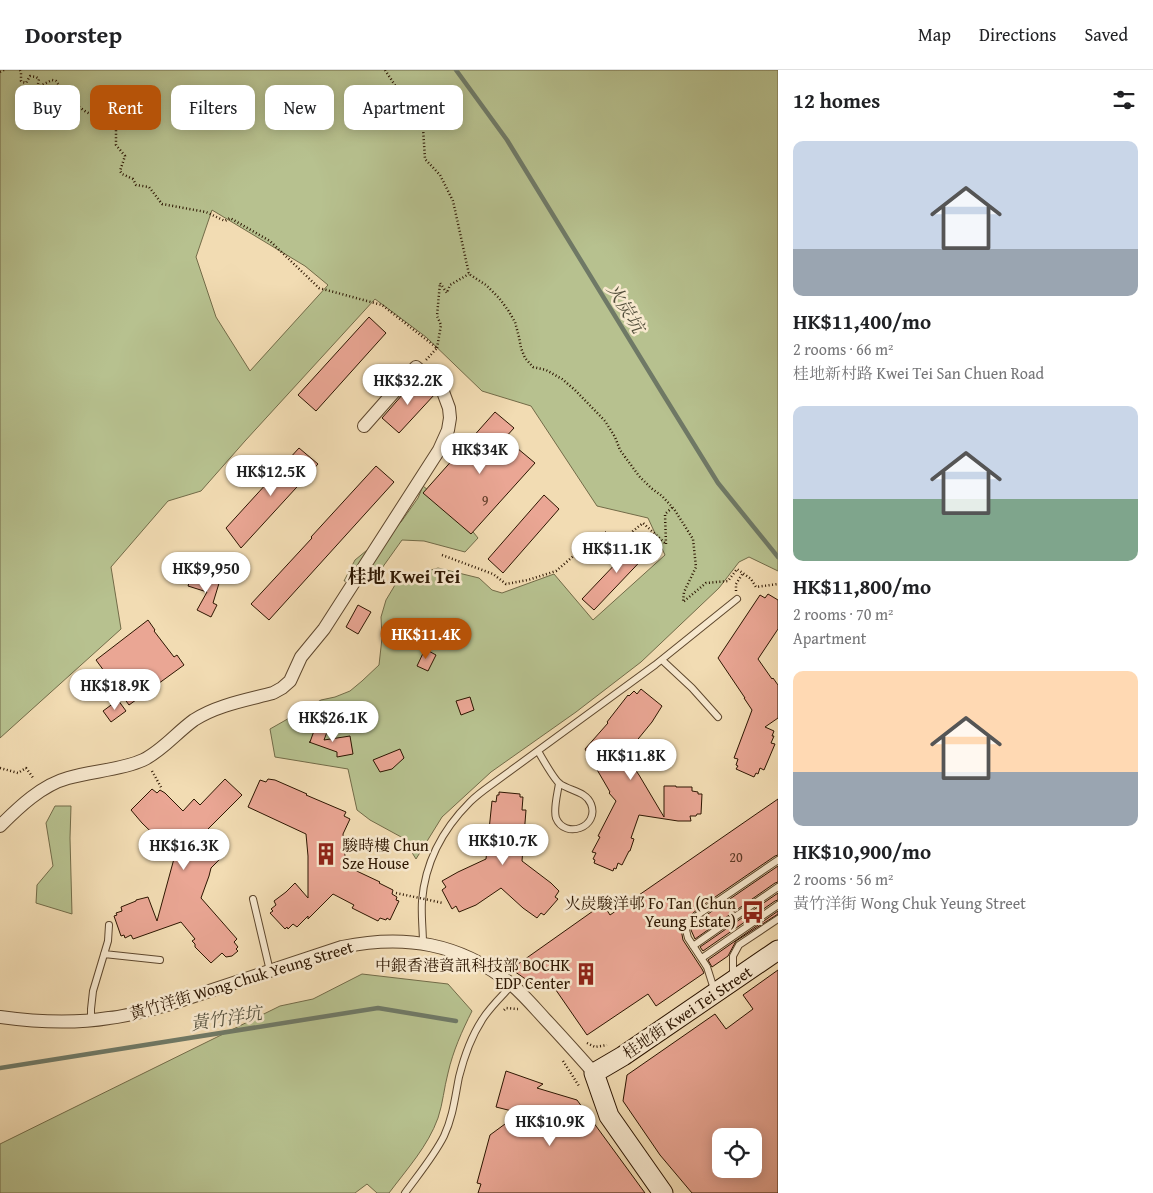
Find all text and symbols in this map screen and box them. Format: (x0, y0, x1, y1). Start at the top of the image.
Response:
text: Doorstep (25, 17, 122, 52)
text: Map (918, 21, 951, 48)
text: Directions (979, 21, 1056, 48)
text: Saved (1084, 21, 1128, 48)
chip: Buy (15, 85, 80, 130)
chip: Rent (90, 85, 161, 130)
chip: Filters (171, 85, 255, 130)
chip: New (265, 85, 334, 130)
chip: Apartment (344, 85, 463, 130)
text: 12 homes (793, 85, 880, 116)
icon: filters (1110, 86, 1138, 114)
icon: home (921, 173, 1011, 263)
water label: 火炭坑 (600, 278, 653, 341)
text: HK$11,400/mo (793, 306, 931, 337)
text: 2 rooms · 66 m² (793, 337, 893, 361)
text: 桂地新村路 Kwei Tei San Chuen Road (793, 361, 1044, 385)
pin: HK$32.2K (356, 364, 460, 406)
text: HK$32.2K (374, 368, 442, 392)
pin: HK$34K (439, 432, 521, 475)
text: HK$34K (452, 437, 508, 461)
icon: home (921, 438, 1011, 528)
pin: HK$12.5K (219, 454, 323, 497)
text: HK$12.5K (237, 459, 305, 483)
house number: 9 (482, 490, 489, 510)
pin: HK$11.1K (565, 532, 669, 574)
text: HK$11.1K (583, 536, 651, 560)
pin: HK$9,950 (154, 552, 258, 594)
text: HK$9,950 (172, 556, 240, 580)
district label: 桂地 Kwei Tei (348, 562, 460, 590)
text: HK$11,800/mo (793, 571, 931, 602)
text: 2 rooms · 70 m² (793, 602, 893, 626)
pin: HK$11.4K (374, 618, 478, 660)
text: HK$11.4K (392, 622, 460, 646)
text: Apartment (793, 626, 866, 650)
pin: HK$18.9K (63, 668, 167, 711)
text: HK$18.9K (81, 673, 149, 697)
pin: HK$26.1K (281, 700, 385, 743)
icon: home (921, 703, 1011, 793)
text: HK$26.1K (299, 705, 367, 729)
pin: HK$11.8K (579, 738, 683, 781)
text: HK$11.8K (597, 743, 665, 767)
pin: HK$10.7K (451, 824, 555, 866)
pin: HK$16.3K (132, 828, 236, 871)
text: HK$10.7K (469, 828, 537, 852)
text: HK$16.3K (150, 833, 218, 857)
place label: 駿時樓 Chun Sze House (342, 833, 429, 875)
text: HK$10,900/mo (793, 836, 931, 867)
building icon: 駿時樓 Chun Sze House (313, 841, 339, 867)
house number: 20 (729, 847, 743, 867)
text: 2 rooms · 56 m² (793, 867, 893, 891)
place label: 火炭駿洋邨 Fo Tan (Chun Yeung Estate) (565, 891, 736, 933)
text: 黃竹洋街 Wong Chuk Yeung Street (793, 891, 1026, 915)
bus stop icon: 火炭駿洋邨 Fo Tan (Chun Yeung Estate) (740, 899, 766, 925)
street label: 黃竹洋街 Wong Chuk Yeung Street (126, 934, 356, 1026)
place label: 中銀香港資訊科技部 BOCHK EDP Center (375, 953, 571, 995)
street label: 桂地街 Kwei Tei Street (617, 959, 757, 1064)
building icon: 中銀香港資訊科技部 BOCHK EDP Center (573, 961, 599, 987)
water label: 黃竹洋坑 (188, 999, 267, 1037)
pin: HK$10.9K (498, 1104, 602, 1147)
text: HK$10.9K (516, 1109, 584, 1133)
map controls (712, 1128, 762, 1178)
button: locate (712, 1128, 762, 1178)

